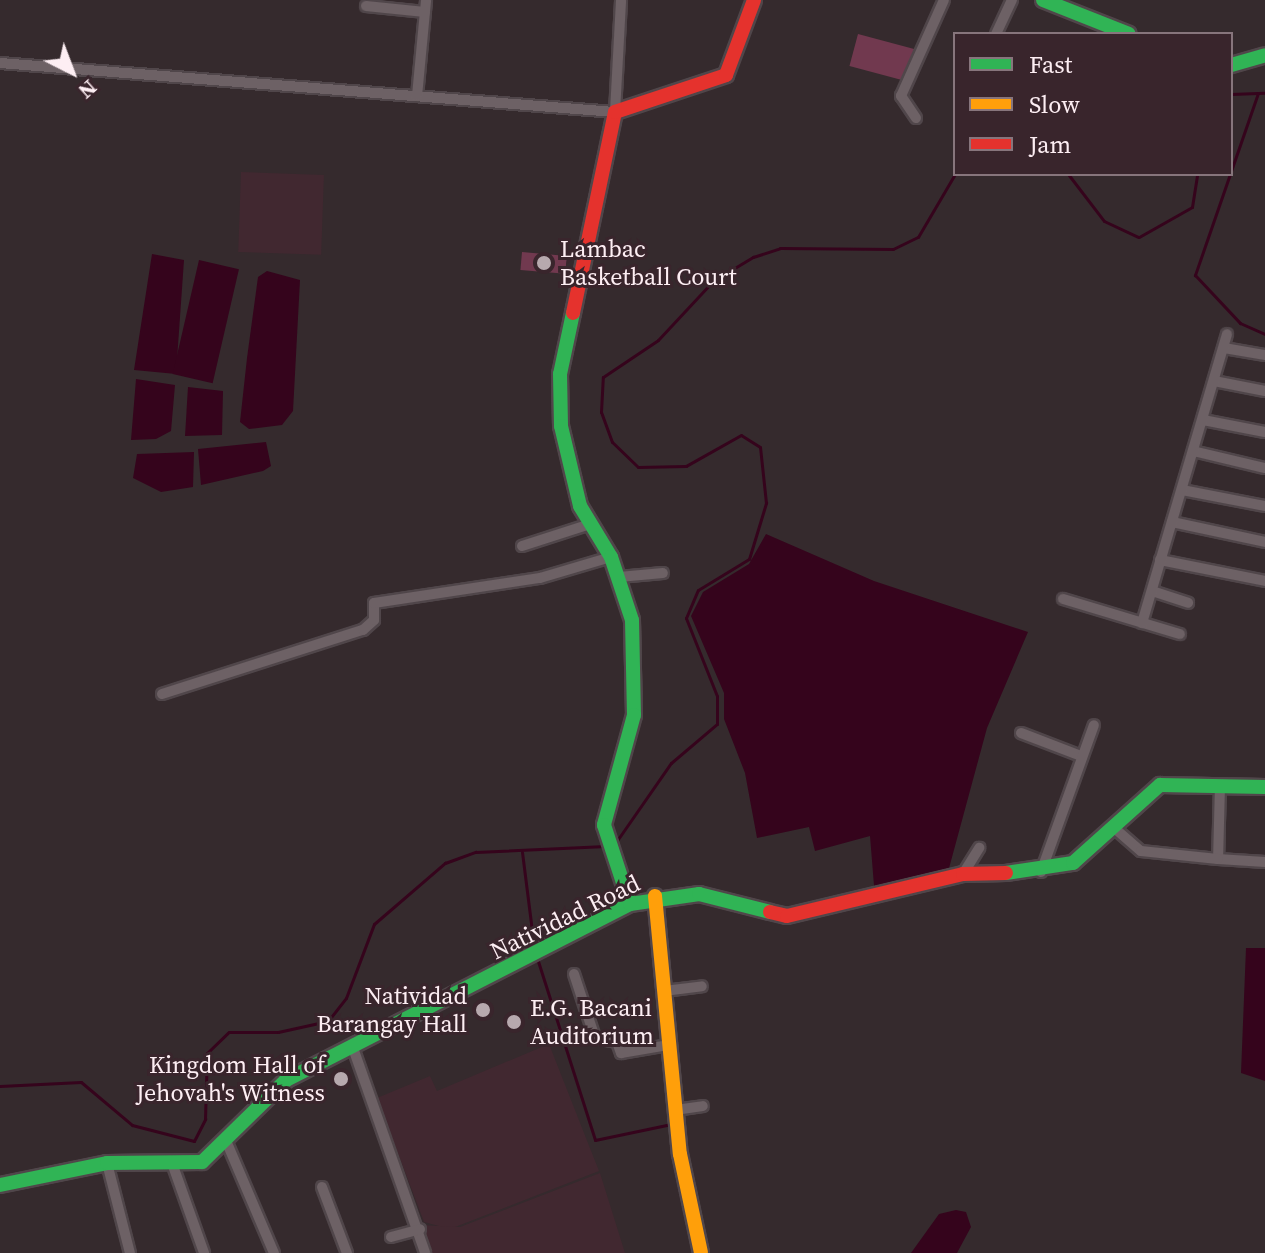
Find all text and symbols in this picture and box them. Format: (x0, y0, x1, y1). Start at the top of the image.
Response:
north arrow (32, 32, 112, 112)
legend (953, 32, 1233, 176)
text: Fast (1029, 48, 1072, 81)
text: N (72, 73, 104, 106)
text: Slow (1029, 88, 1080, 121)
text: Jam (1029, 128, 1071, 161)
place label: Lambac Basketball Court (560, 235, 737, 291)
marker: Lambac Basketball Court (535, 254, 553, 272)
street label: Natividad Road (486, 868, 644, 966)
place label: Natividad Barangay Hall (317, 982, 467, 1038)
place label: E.G. Bacani Auditorium (530, 994, 654, 1050)
marker: Natividad Barangay Hall (474, 1001, 492, 1019)
marker: E.G. Bacani Auditorium (505, 1013, 523, 1031)
place label: Kingdom Hall of Jehovah's Witness (135, 1051, 325, 1107)
marker: Kingdom Hall of Jehovah's Witness (332, 1070, 350, 1088)

